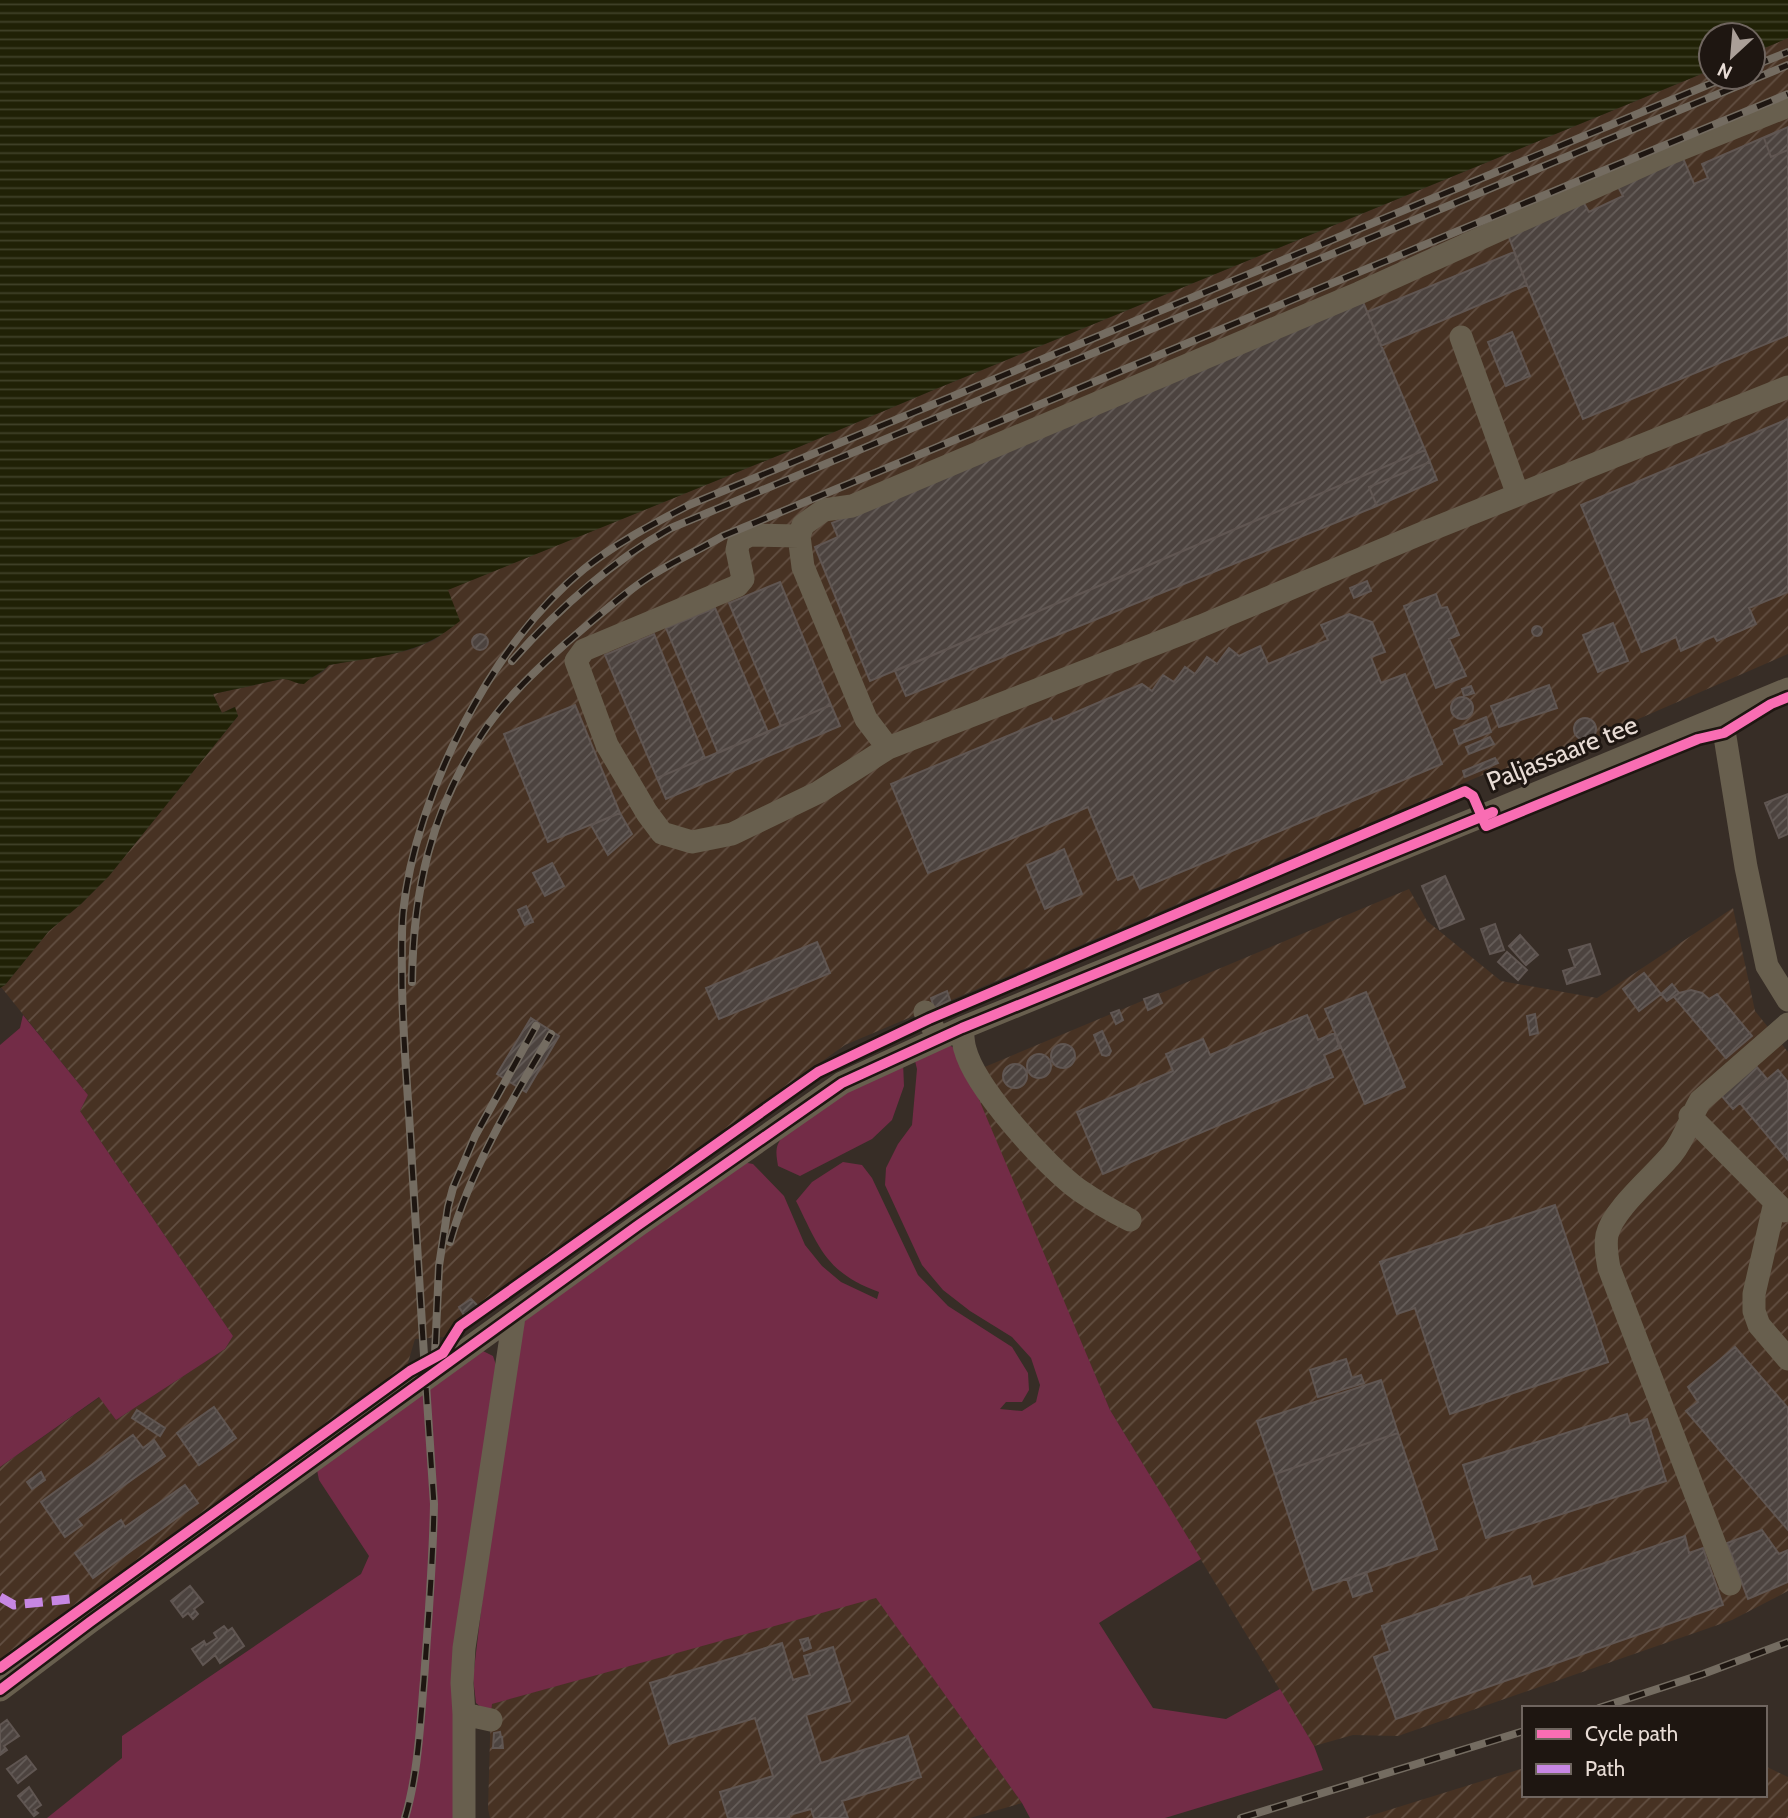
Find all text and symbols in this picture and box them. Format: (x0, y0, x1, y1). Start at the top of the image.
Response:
north arrow (1697, 21, 1767, 91)
text: N (1714, 58, 1736, 84)
street label: Paljassaare tee (1482, 708, 1642, 798)
legend (1522, 1706, 1767, 1797)
text: Cycle path (1585, 1721, 1678, 1746)
text: Path (1585, 1756, 1625, 1781)

